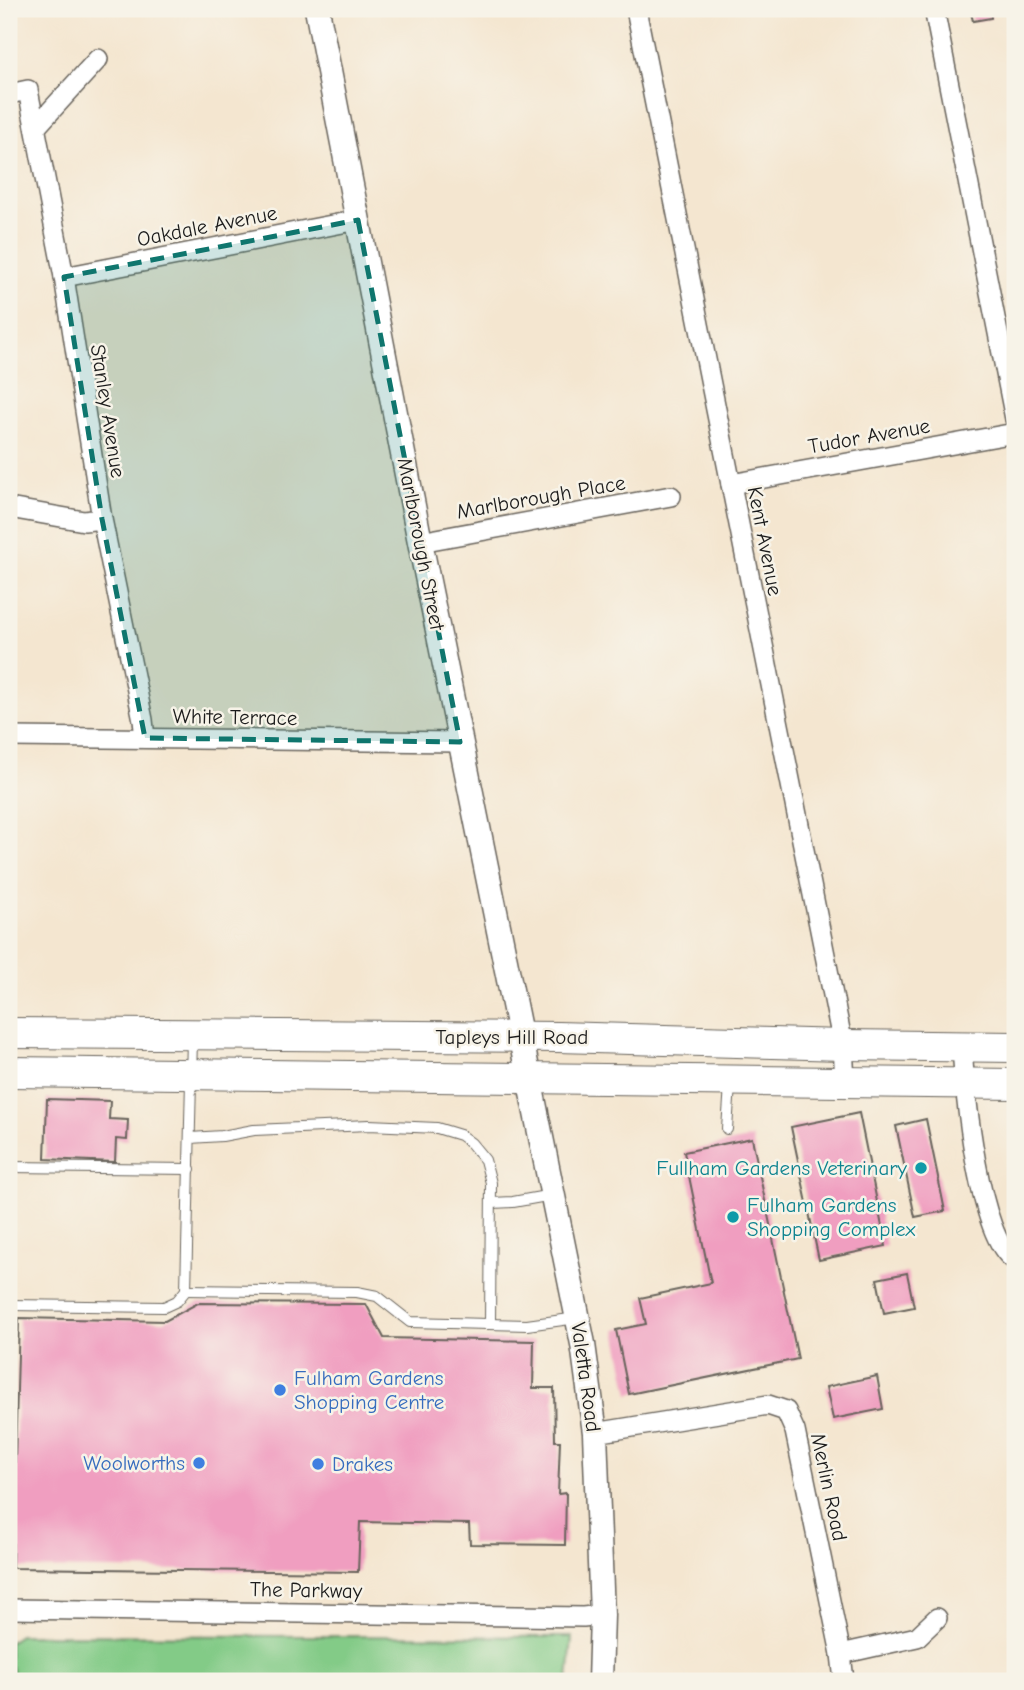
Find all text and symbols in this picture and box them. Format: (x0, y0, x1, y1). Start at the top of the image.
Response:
street label: Oakdale Avenue (135, 201, 279, 251)
street label: Stanley Avenue (86, 343, 130, 479)
street label: Tudor Avenue (806, 413, 932, 459)
street label: Marlborough Street (392, 456, 450, 633)
street label: Marlborough Place (455, 470, 627, 524)
street label: Kent Avenue (743, 484, 787, 598)
street label: White Terrace (172, 704, 298, 730)
street label: Tapleys Hill Road (436, 1025, 588, 1049)
place label: Fullham Gardens Veterinary (656, 1156, 908, 1180)
marker: Fullham Gardens Veterinary (913, 1160, 929, 1176)
place label: Fulham Gardens Shopping Complex (747, 1193, 915, 1241)
marker: Fulham Gardens Shopping Complex (725, 1209, 741, 1225)
street label: Valetta Road (566, 1321, 606, 1433)
place label: Fulham Gardens Shopping Centre (294, 1366, 444, 1414)
marker: Fulham Gardens Shopping Centre (272, 1382, 288, 1398)
street label: Merlin Road (806, 1431, 852, 1543)
place label: Woolworths (83, 1451, 185, 1475)
place label: Drakes (332, 1452, 393, 1476)
marker: Woolworths (191, 1455, 207, 1471)
marker: Drakes (310, 1456, 326, 1472)
street label: The Parkway (250, 1577, 363, 1603)

